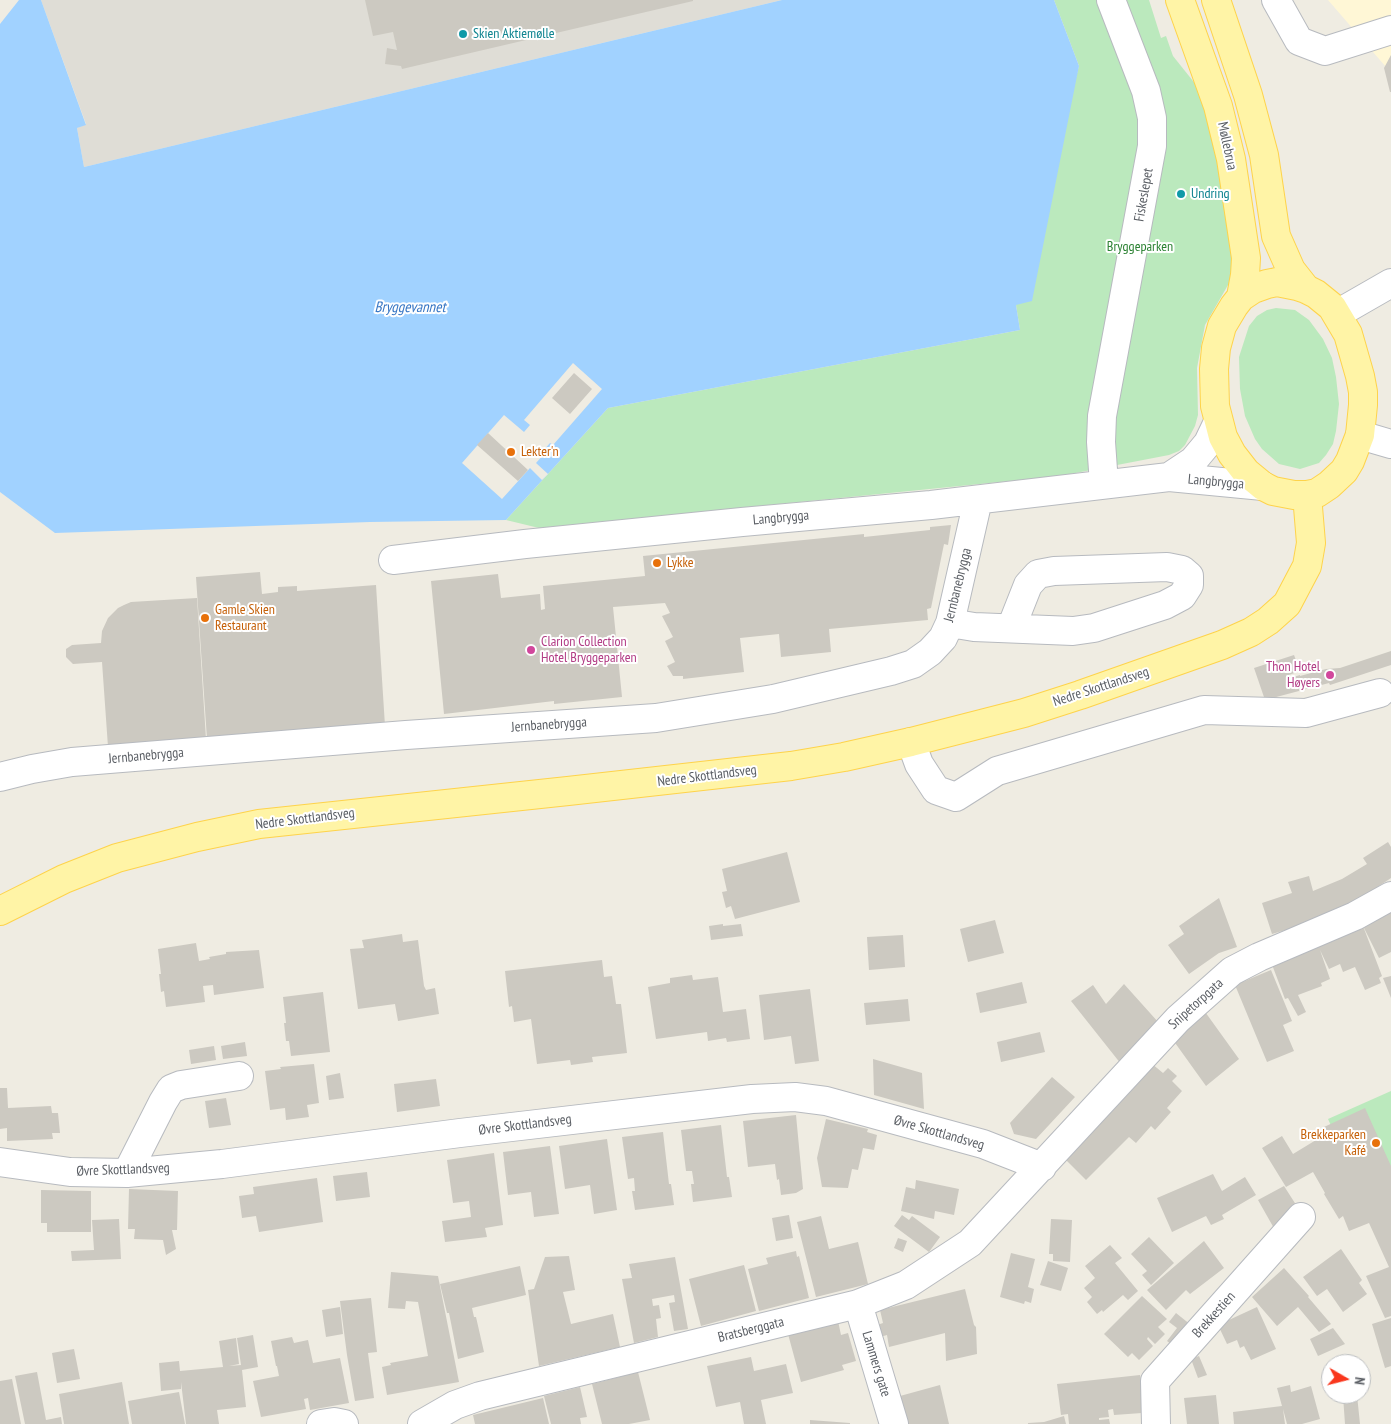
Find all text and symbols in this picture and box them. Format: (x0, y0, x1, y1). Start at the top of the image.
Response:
place label: Skien Aktiemølle (473, 26, 555, 42)
marker: Skien Aktiemølle (457, 28, 469, 40)
street label: Møllebrua (1214, 120, 1240, 172)
street label: Fiskeslepet (1131, 167, 1157, 223)
place label: Undring (1191, 186, 1230, 202)
marker: Undring (1175, 188, 1187, 200)
park label: Bryggeparken (1107, 239, 1173, 255)
water label: Bryggevannet (374, 299, 446, 317)
place label: Lekter'n (521, 444, 559, 460)
marker: Lekter'n (505, 446, 517, 458)
street label: Langbrygga (1187, 471, 1245, 493)
street label: Langbrygga (752, 507, 810, 529)
street label: Jernbanebrygga (941, 546, 975, 624)
place label: Lykke (667, 555, 694, 571)
marker: Lykke (651, 557, 663, 569)
place label: Gamle Skien Restaurant (215, 602, 275, 634)
marker: Gamle Skien Restaurant (199, 612, 211, 624)
place label: Clarion Collection Hotel Bryggeparken (541, 634, 637, 666)
marker: Clarion Collection Hotel Bryggeparken (525, 644, 537, 656)
place label: Thon Hotel Høyers (1266, 659, 1320, 692)
street label: Nedre Skottlandsveg (1051, 664, 1151, 710)
marker: Thon Hotel Høyers (1324, 669, 1336, 681)
street label: Jernbanebrygga (511, 714, 587, 736)
street label: Jernbanebrygga (108, 744, 184, 768)
street label: Nedre Skottlandsveg (656, 762, 758, 790)
street label: Nedre Skottlandsveg (254, 805, 356, 833)
street label: Snipetorpgata (1165, 975, 1227, 1033)
street label: Øvre Skottlandsveg (478, 1111, 572, 1139)
street label: Øvre Skottlandsveg (892, 1112, 986, 1154)
place label: Brekkeparken Kafé (1301, 1127, 1366, 1160)
marker: Brekkeparken Kafé (1370, 1137, 1382, 1149)
street label: Øvre Skottlandsveg (76, 1160, 170, 1180)
street label: Brekkestien (1189, 1288, 1239, 1342)
street label: Bratsberggata (716, 1314, 786, 1346)
street label: Lammers gate (858, 1329, 894, 1399)
north arrow (1321, 1354, 1371, 1404)
text: N (1350, 1376, 1369, 1386)

